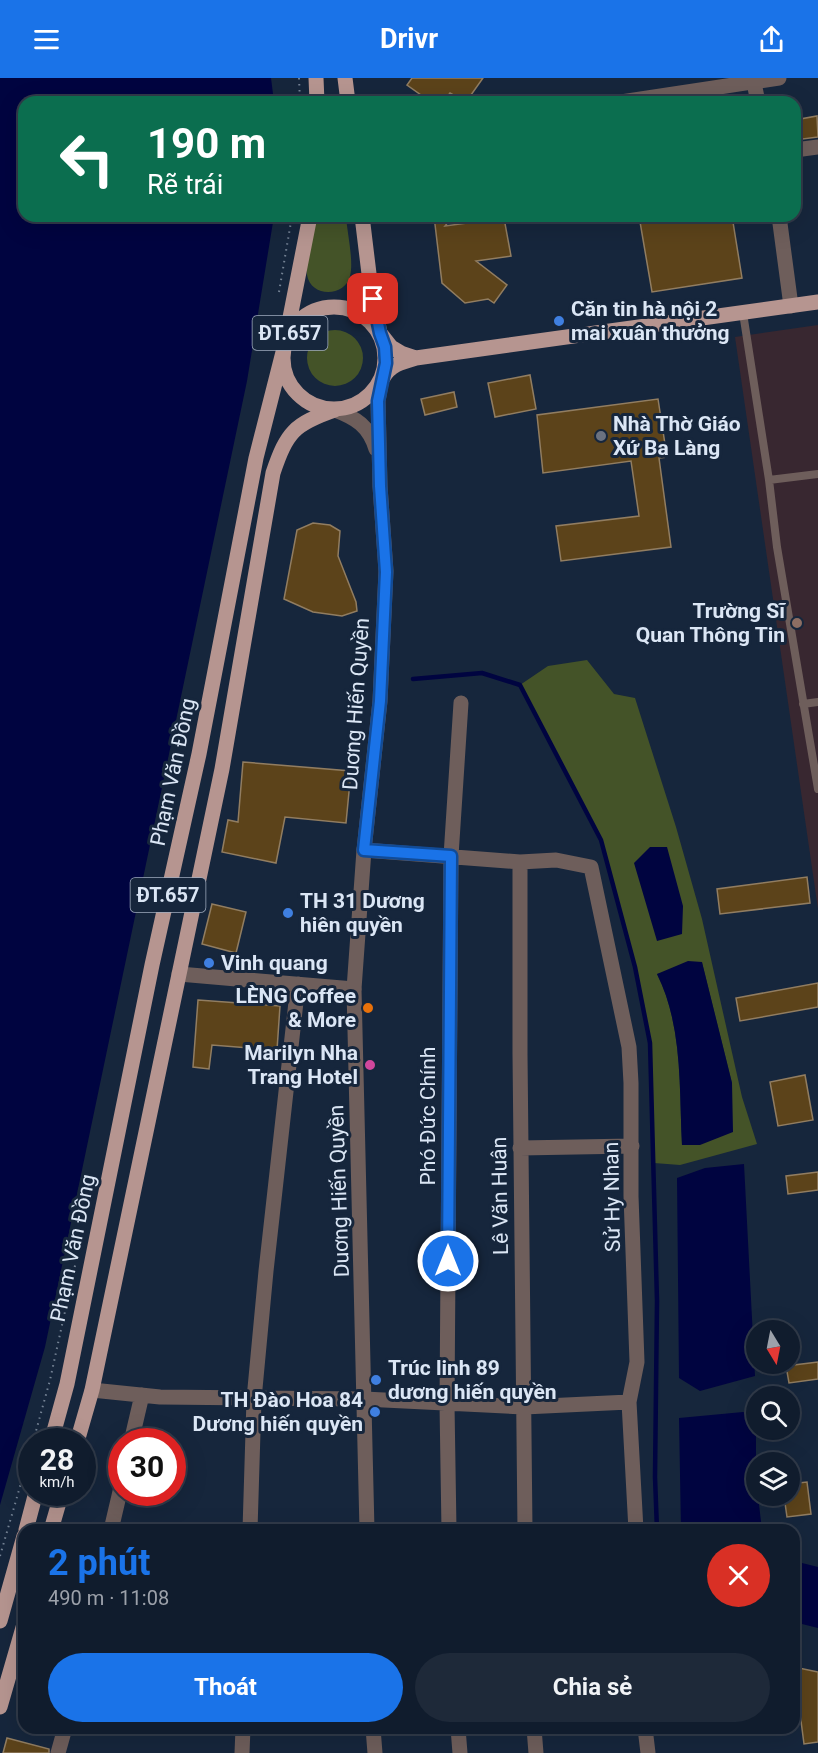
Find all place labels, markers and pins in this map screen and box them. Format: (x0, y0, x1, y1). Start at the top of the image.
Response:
pin (347, 273, 398, 324)
place label: Căn tin hà nội 2 mai xuân thưởng (571, 297, 729, 345)
marker: Căn tin hà nội 2 mai xuân thưởng (552, 314, 566, 328)
place label: Nhà Thờ Giáo Xứ Ba Làng (613, 412, 741, 460)
marker: Nhà Thờ Giáo Xứ Ba Làng (594, 429, 608, 443)
place label: Trường Sĩ Quan Thông Tin (636, 599, 786, 647)
marker: Trường Sĩ Quan Thông Tin (790, 616, 804, 630)
place label: TH 31 Dương hiên quyền (300, 889, 425, 937)
marker: TH 31 Dương hiên quyền (281, 906, 295, 920)
place label: Vinh quang (221, 951, 328, 975)
marker: Vinh quang (202, 956, 216, 970)
place label: LÈNG Coffee & More (235, 984, 356, 1032)
marker: LÈNG Coffee & More (361, 1001, 375, 1015)
place label: Marilyn Nha Trang Hotel (244, 1041, 358, 1089)
marker: Marilyn Nha Trang Hotel (363, 1058, 377, 1072)
place label: Trúc linh 89 dương hiến quyền (388, 1356, 557, 1404)
marker: Trúc linh 89 dương hiến quyền (369, 1373, 383, 1387)
place label: TH Đào Hoa 84 Dương hiến quyền (193, 1388, 363, 1436)
marker: TH Đào Hoa 84 Dương hiến quyền (368, 1405, 382, 1419)

